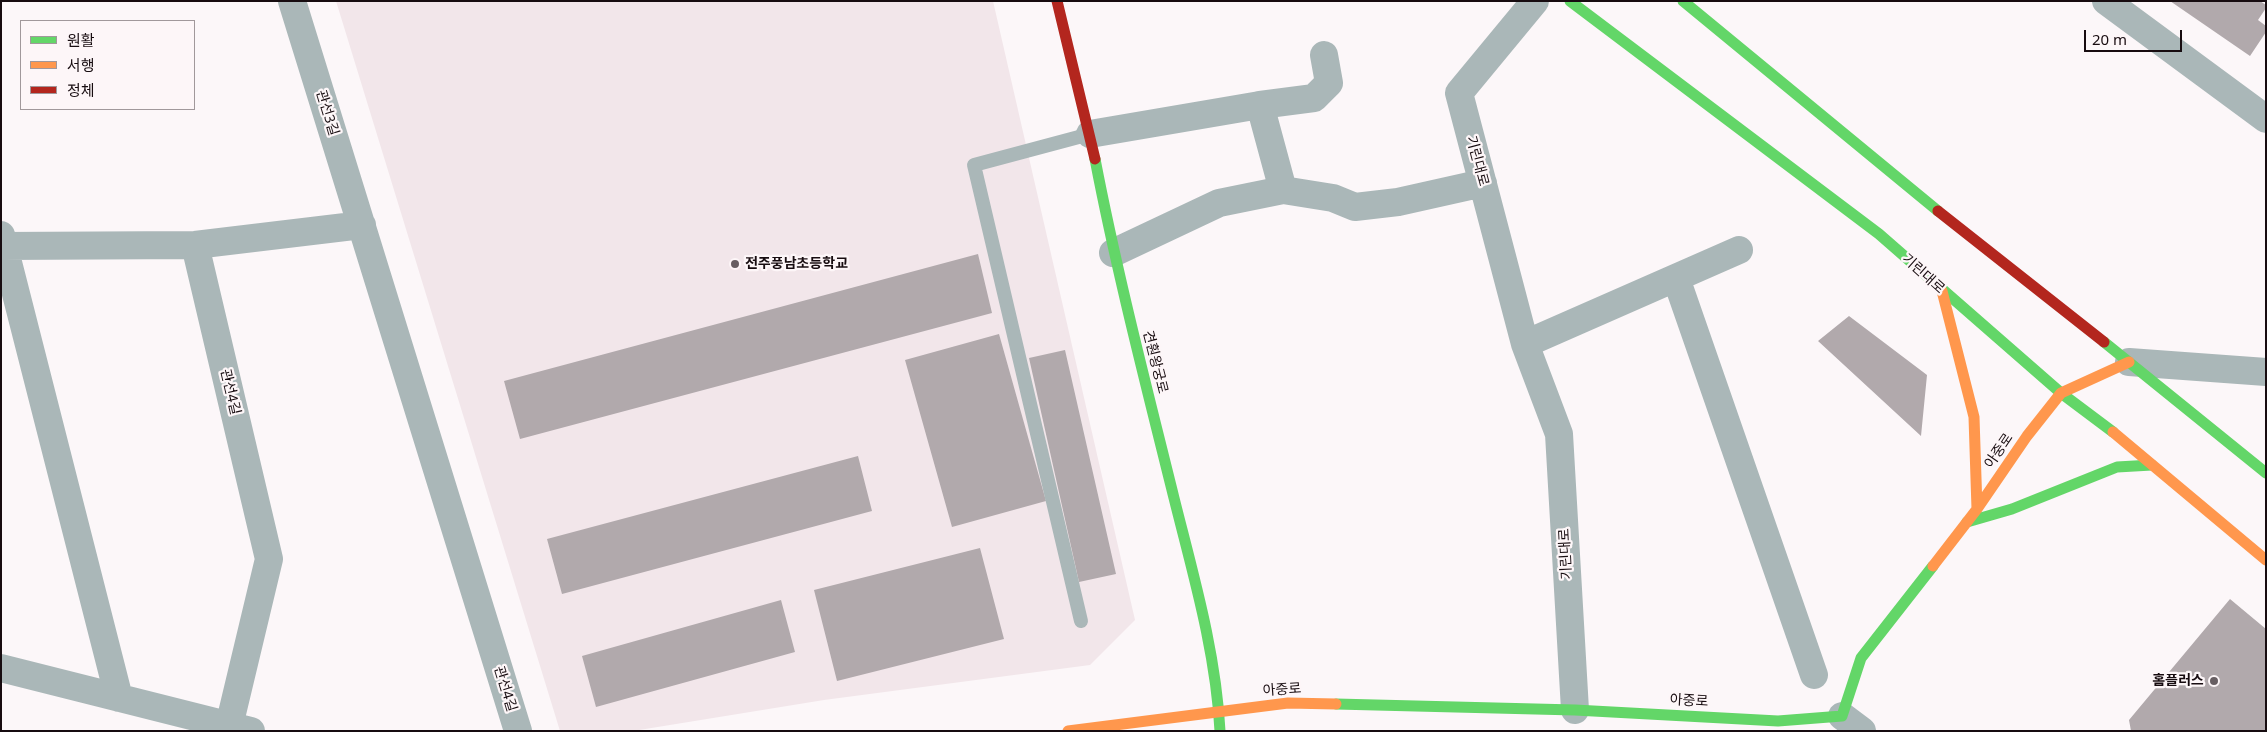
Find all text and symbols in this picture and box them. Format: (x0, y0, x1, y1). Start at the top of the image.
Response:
legend (20, 20, 195, 110)
scale bar (2087, 20, 2184, 52)
text: 20 m (2092, 29, 2127, 49)
text: 원활 (67, 30, 95, 50)
text: 서행 (67, 55, 95, 75)
text: 정체 (67, 80, 95, 100)
street label: 관선3길 (312, 88, 342, 138)
street label: 기린대로 (1462, 134, 1492, 188)
street label: 기린대로 (1898, 251, 1948, 297)
place label: 전주풍남초등학교 (745, 256, 848, 272)
marker: 전주풍남초등학교 (729, 258, 741, 270)
street label: 견훤왕궁로 (1139, 329, 1171, 395)
street label: 관선4길 (217, 367, 243, 417)
street label: 아중로 (1981, 430, 2017, 472)
street label: 기린대로 (1556, 528, 1576, 580)
street label: 관선4길 (490, 664, 520, 714)
place label: 홈플러스 (2152, 673, 2204, 689)
marker: 홈플러스 (2208, 675, 2220, 687)
street label: 아중로 (1262, 680, 1302, 700)
street label: 아중로 (1669, 692, 1709, 710)

